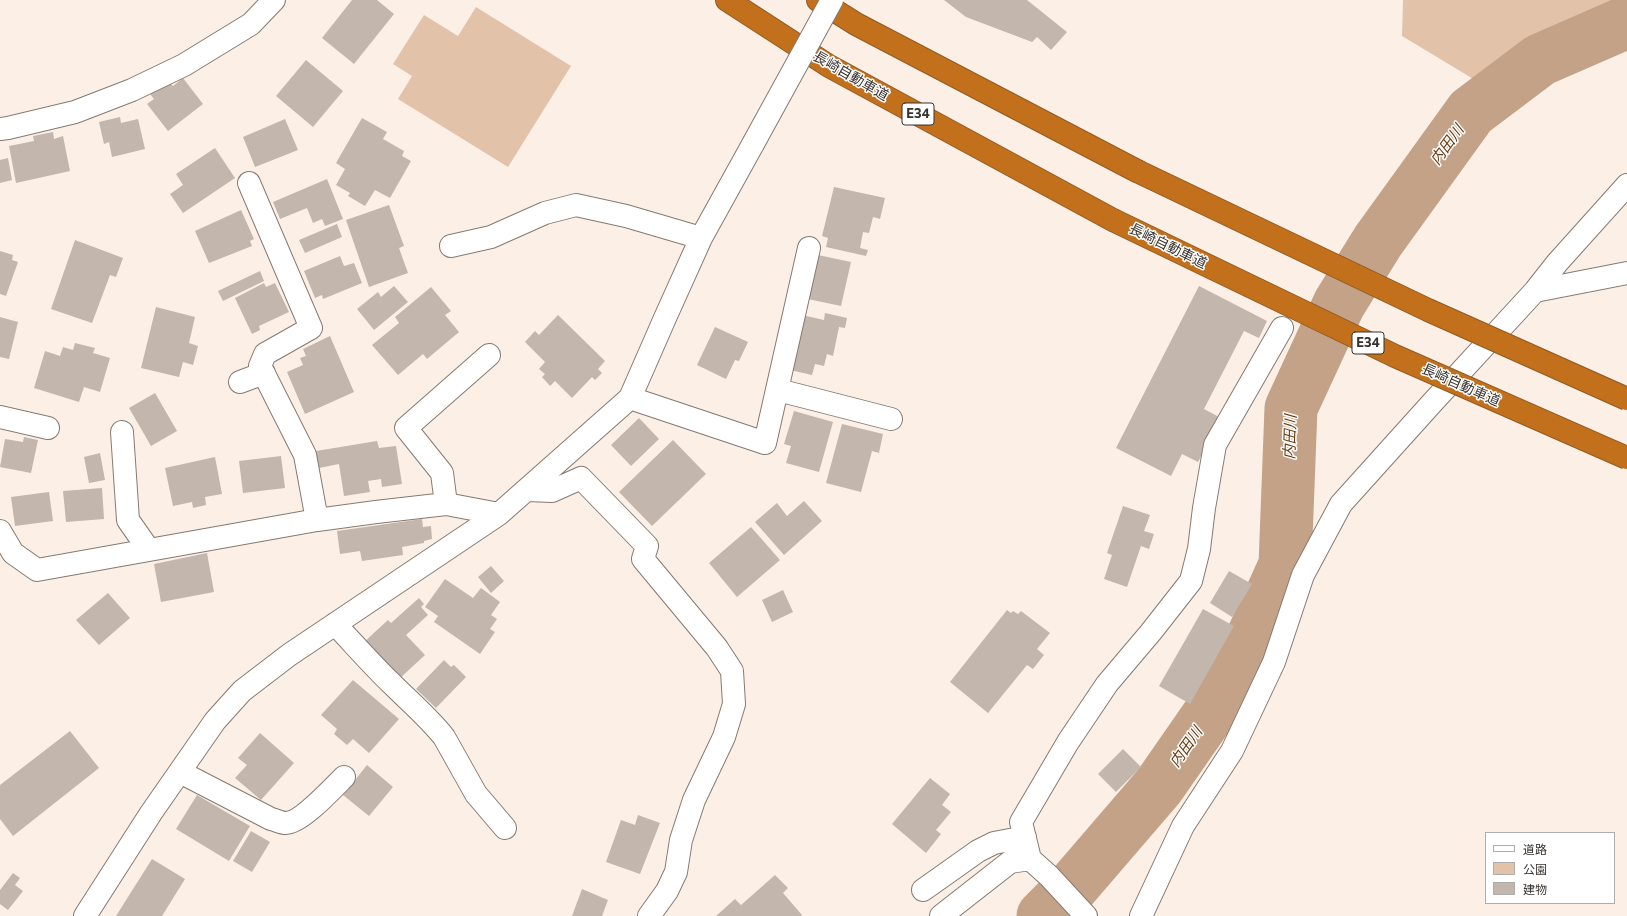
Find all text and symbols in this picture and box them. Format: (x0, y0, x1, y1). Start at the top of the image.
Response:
street label: 長崎自動車道 (810, 48, 892, 104)
road number: E34 (902, 103, 934, 125)
water label: 内田川 (1426, 122, 1468, 168)
street label: 長崎自動車道 (1127, 220, 1209, 272)
road number: E34 (1352, 332, 1384, 354)
street label: 長崎自動車道 (1419, 360, 1503, 410)
water label: 内田川 (1280, 414, 1300, 460)
water label: 内田川 (1166, 723, 1206, 771)
legend (1485, 832, 1615, 904)
text: 道路 (1523, 842, 1547, 856)
text: 公園 (1523, 862, 1547, 876)
text: 建物 (1523, 882, 1547, 896)

